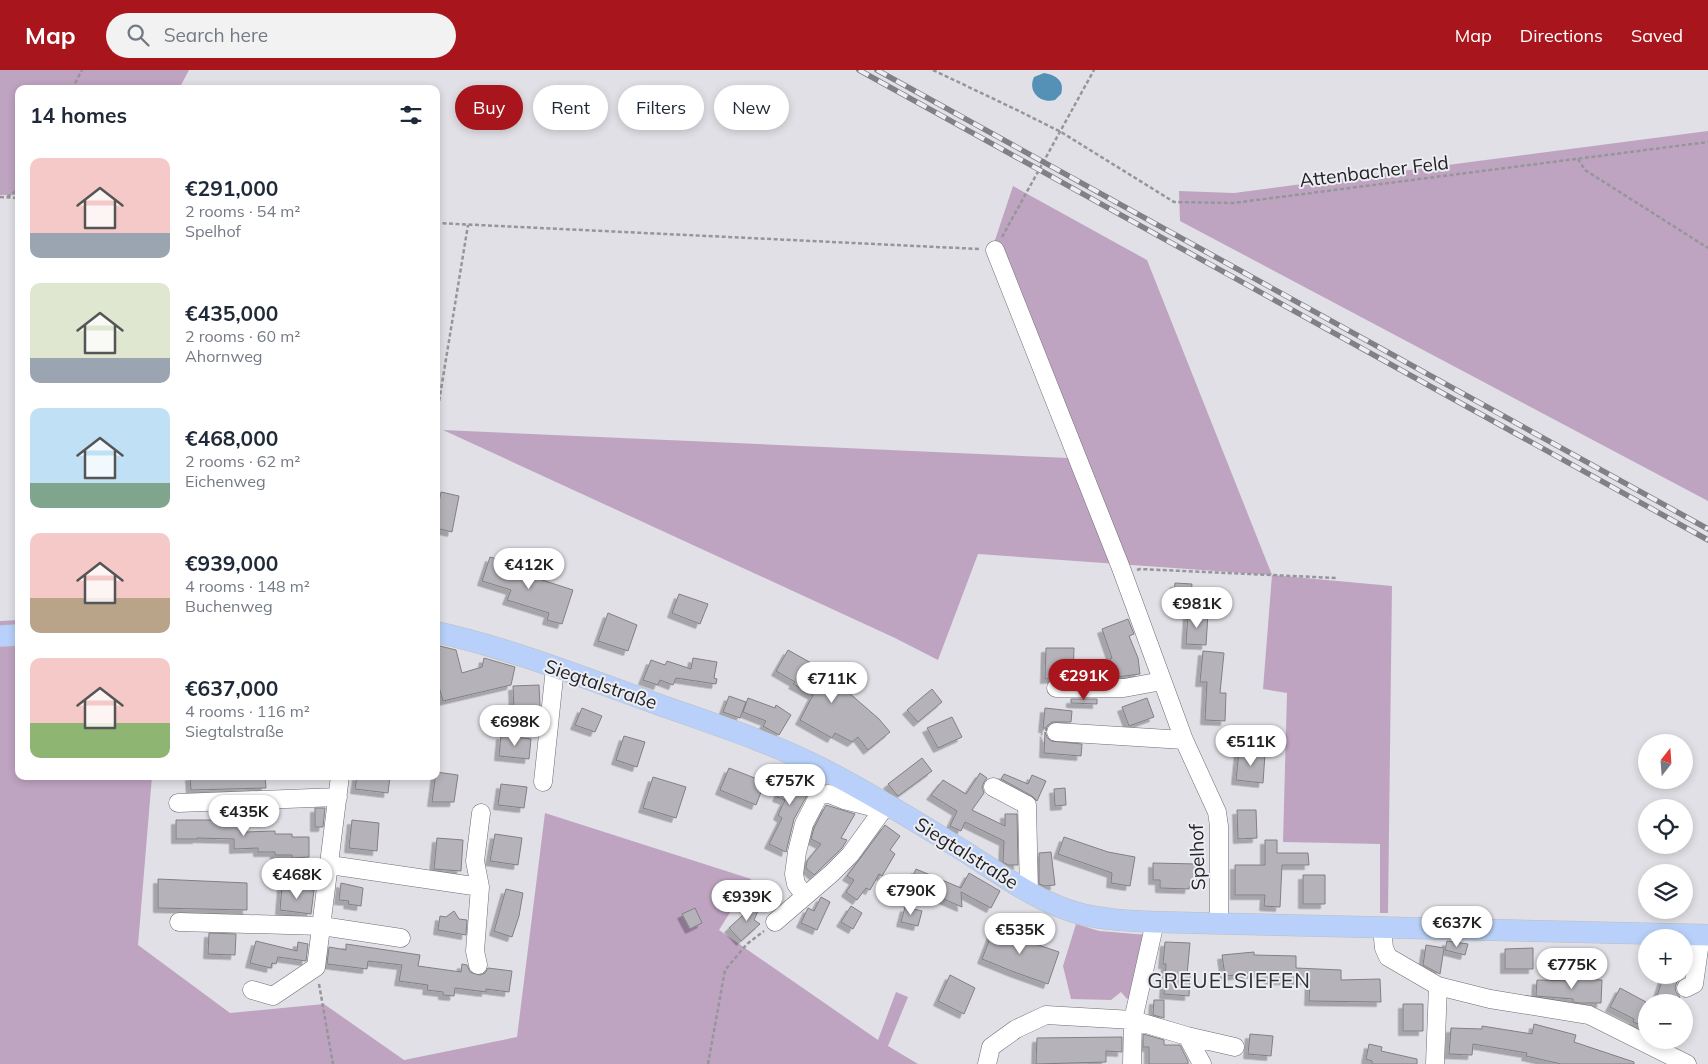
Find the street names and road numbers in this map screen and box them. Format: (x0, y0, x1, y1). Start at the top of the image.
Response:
street label: Attenbacher Feld (1298, 150, 1450, 192)
street label: Siegtalstraße (542, 654, 660, 714)
street label: Siegtalstraße (911, 812, 1023, 894)
street label: Spelhof (1184, 823, 1210, 891)

